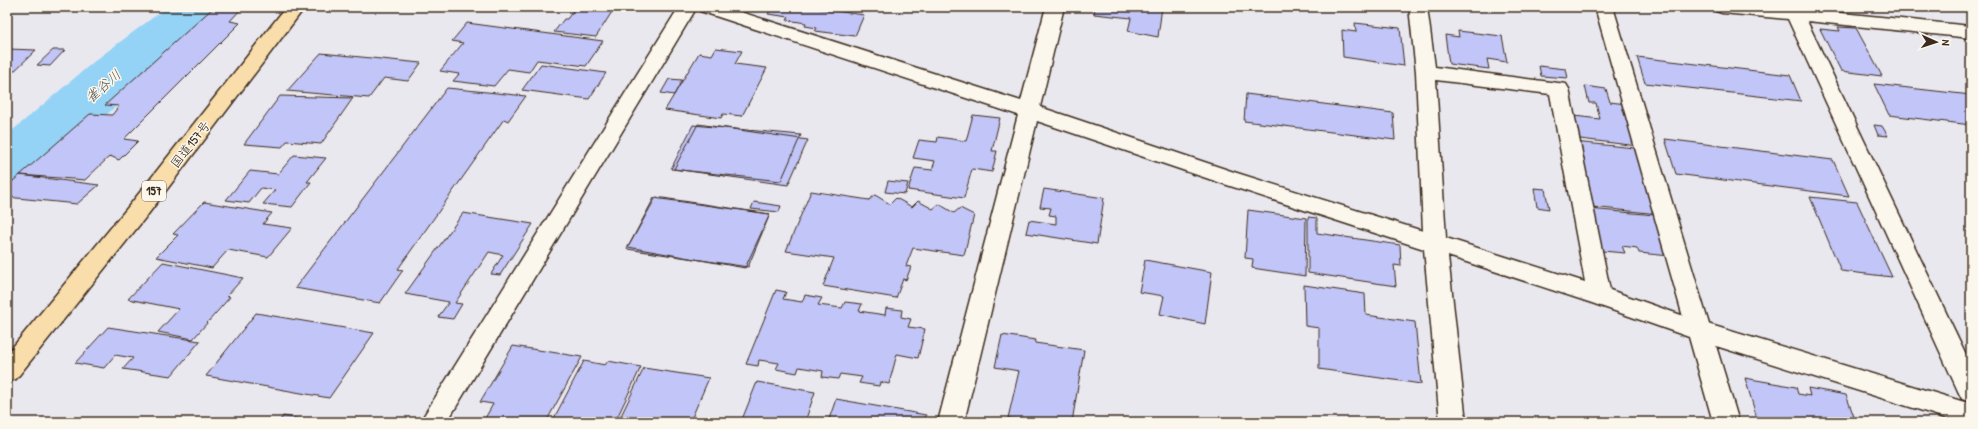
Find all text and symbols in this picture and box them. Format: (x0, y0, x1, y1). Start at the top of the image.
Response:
north arrow (1916, 22, 1956, 62)
text: N (1939, 39, 1953, 46)
water label: 雀谷川 (81, 65, 125, 107)
street label: 国道157号 (166, 117, 214, 171)
road number: 157 (142, 181, 166, 201)

